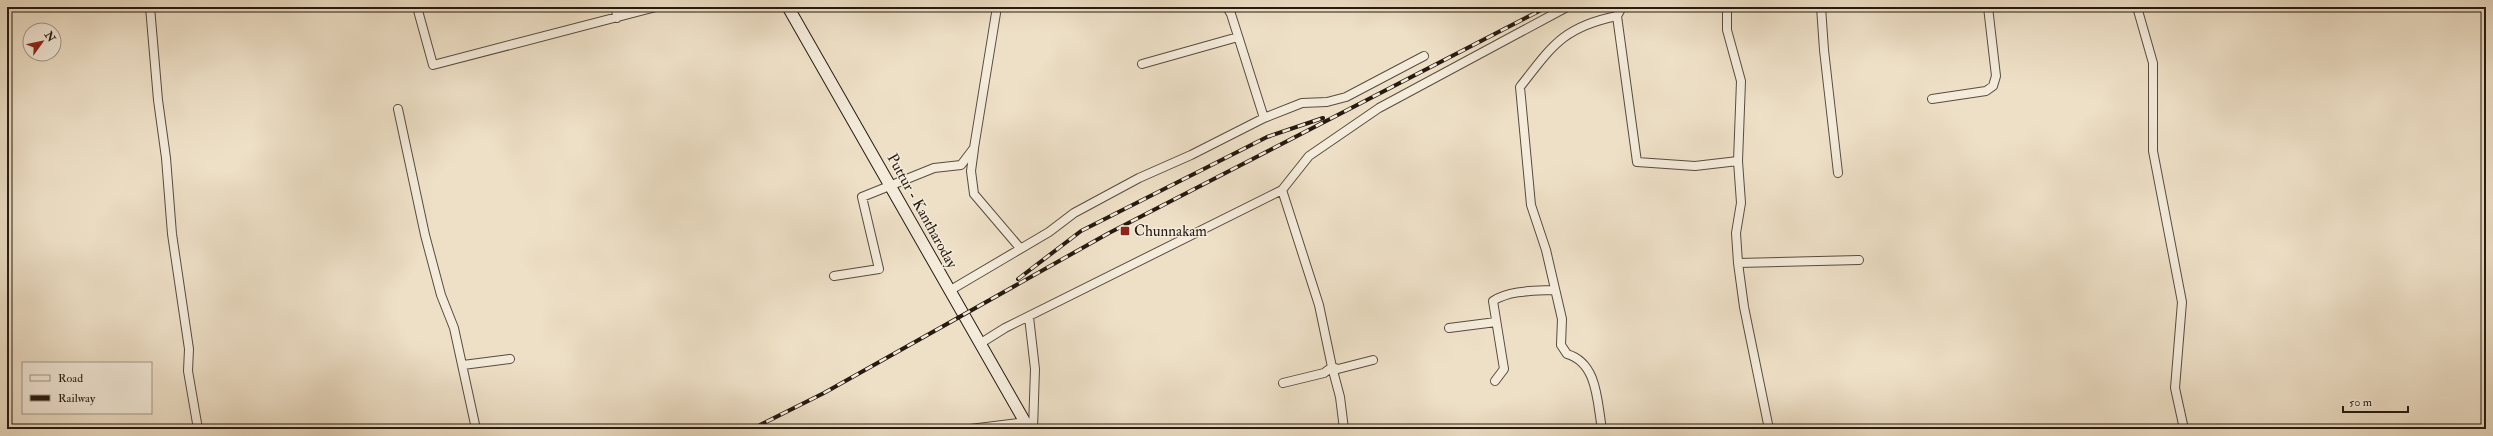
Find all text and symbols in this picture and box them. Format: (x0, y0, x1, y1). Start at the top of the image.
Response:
north arrow (22, 22, 62, 62)
text: N (41, 28, 59, 45)
street label: Puttur - Kantharoday (883, 150, 962, 272)
place label: Chunnakam (1134, 222, 1207, 241)
marker: Chunnakam (1119, 225, 1131, 237)
legend (22, 362, 152, 414)
text: Road (58, 371, 83, 386)
scale bar (2343, 388, 2408, 414)
text: Railway (58, 391, 96, 406)
text: 50 m (2349, 395, 2373, 410)

